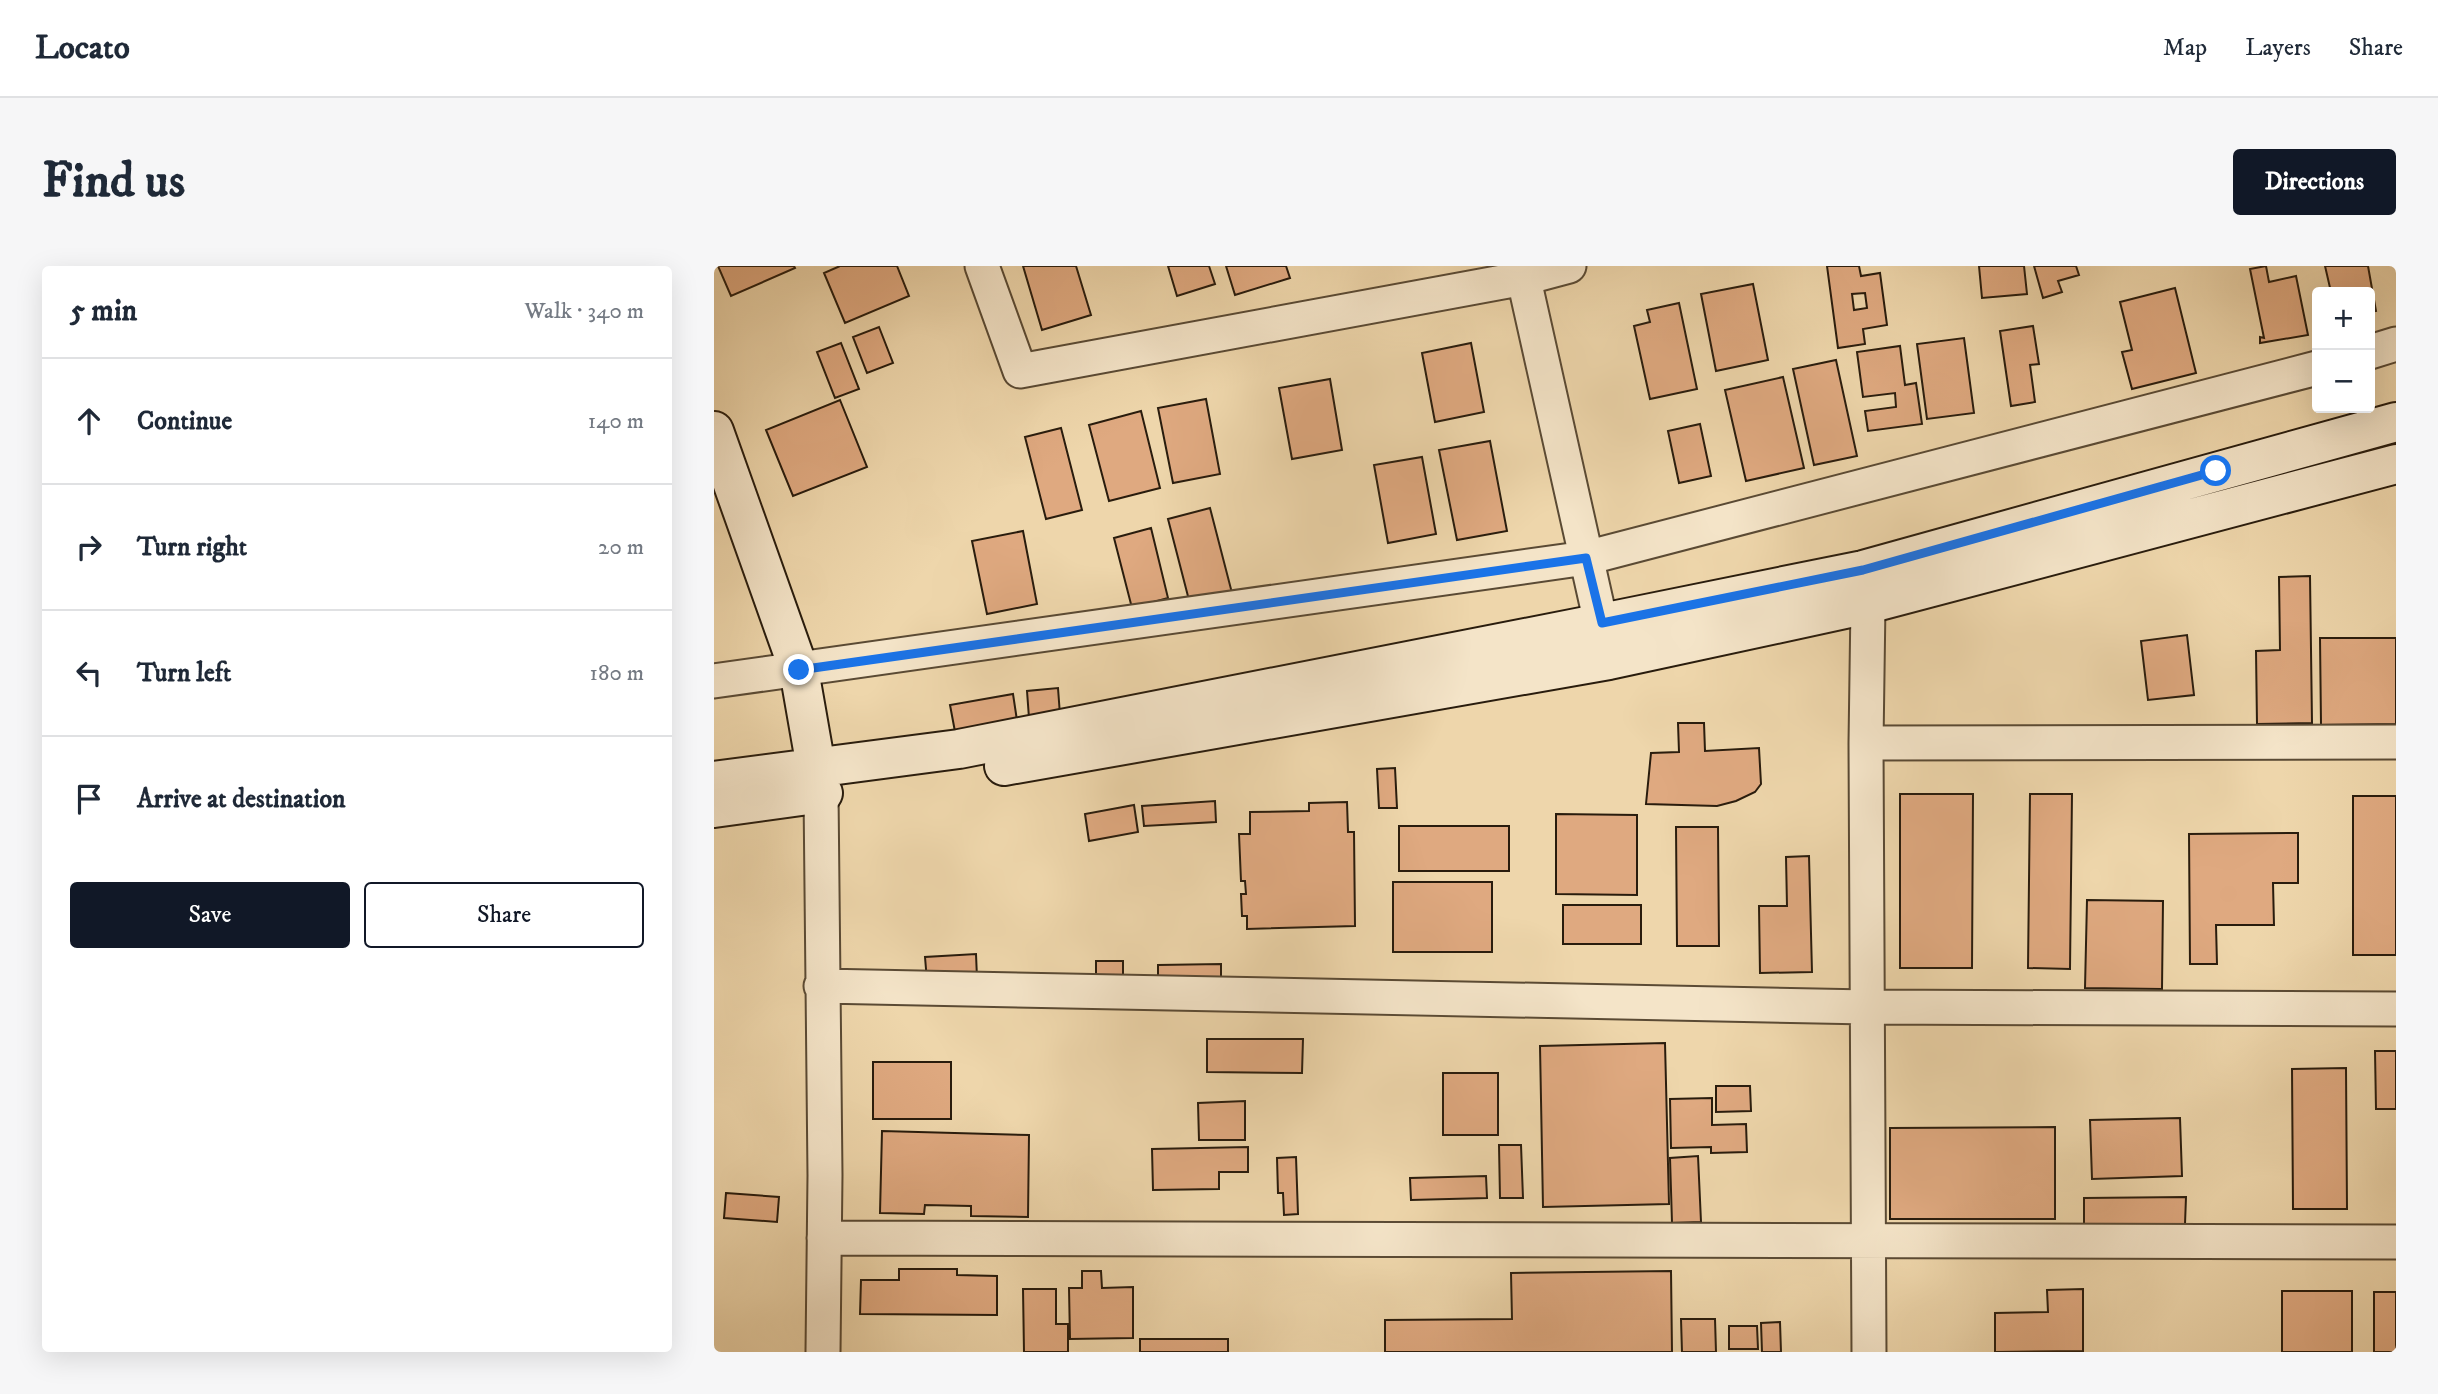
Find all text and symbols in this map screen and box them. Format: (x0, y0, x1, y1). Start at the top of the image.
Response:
text: Locato (35, 28, 130, 69)
text: Map (2163, 33, 2207, 63)
text: Layers (2245, 33, 2311, 63)
text: Share (2349, 33, 2403, 63)
button: Directions (2233, 149, 2396, 215)
text: Find us (42, 151, 185, 213)
map controls (2312, 287, 2375, 413)
button: + (2312, 287, 2375, 350)
text: 5 min (70, 293, 137, 330)
text: Walk · 340 m (524, 297, 644, 326)
button: − (2312, 350, 2375, 413)
icon: ahead (70, 402, 108, 440)
text: Continue (137, 405, 232, 438)
text: 140 m (588, 407, 644, 436)
route start (2200, 455, 2231, 486)
icon: right (70, 528, 108, 566)
text: Turn right (137, 531, 247, 564)
text: 20 m (598, 533, 644, 562)
icon: left (70, 654, 108, 692)
route end (783, 654, 814, 685)
text: Turn left (137, 657, 231, 690)
text: 180 m (589, 659, 644, 688)
icon: arrive (70, 780, 108, 818)
text: Arrive at destination (137, 783, 346, 816)
button: Save (70, 882, 350, 948)
button: Share (364, 882, 644, 948)

